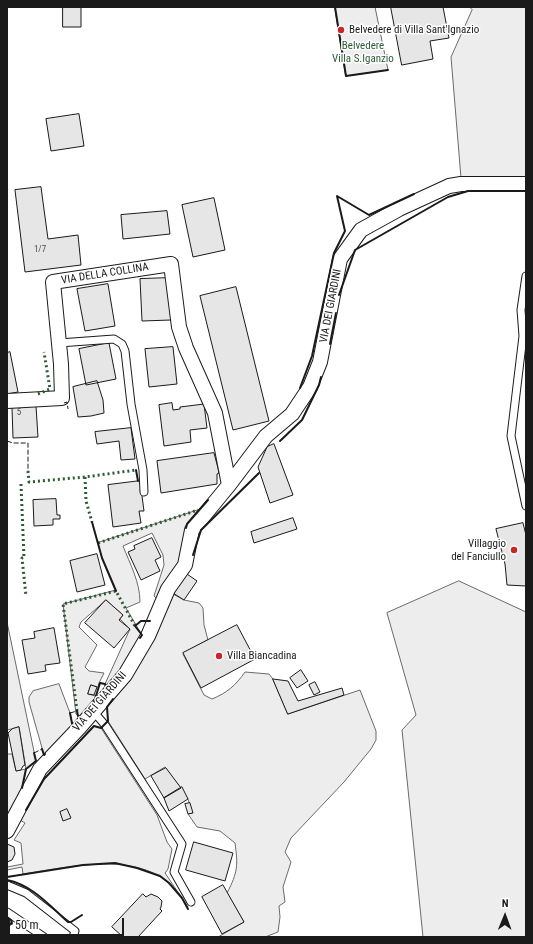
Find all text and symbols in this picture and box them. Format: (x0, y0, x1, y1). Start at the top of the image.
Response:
place label: Belvedere di Villa Sant'Ignazio (349, 23, 479, 37)
marker: Belvedere di Villa Sant'Ignazio (336, 25, 346, 35)
park label: Belvedere Villa S.Iganzio (332, 39, 394, 65)
house number: 1/7 (34, 245, 46, 255)
street label: VIA DELLA COLLINA (60, 261, 150, 287)
street label: VIA DEI GIARDINI (317, 268, 345, 344)
house number: 5 (17, 408, 21, 418)
place label: Villaggio del Fanciullo (451, 537, 506, 563)
marker: Villaggio del Fanciullo (509, 545, 519, 555)
place label: Villa Biancadina (227, 649, 297, 663)
marker: Villa Biancadina (214, 651, 224, 661)
street label: VIA DEI GIARDINI (70, 669, 130, 735)
north arrow (485, 896, 525, 936)
text: N (502, 897, 509, 910)
scale bar (10, 910, 126, 936)
text: 50 m (15, 918, 39, 932)

